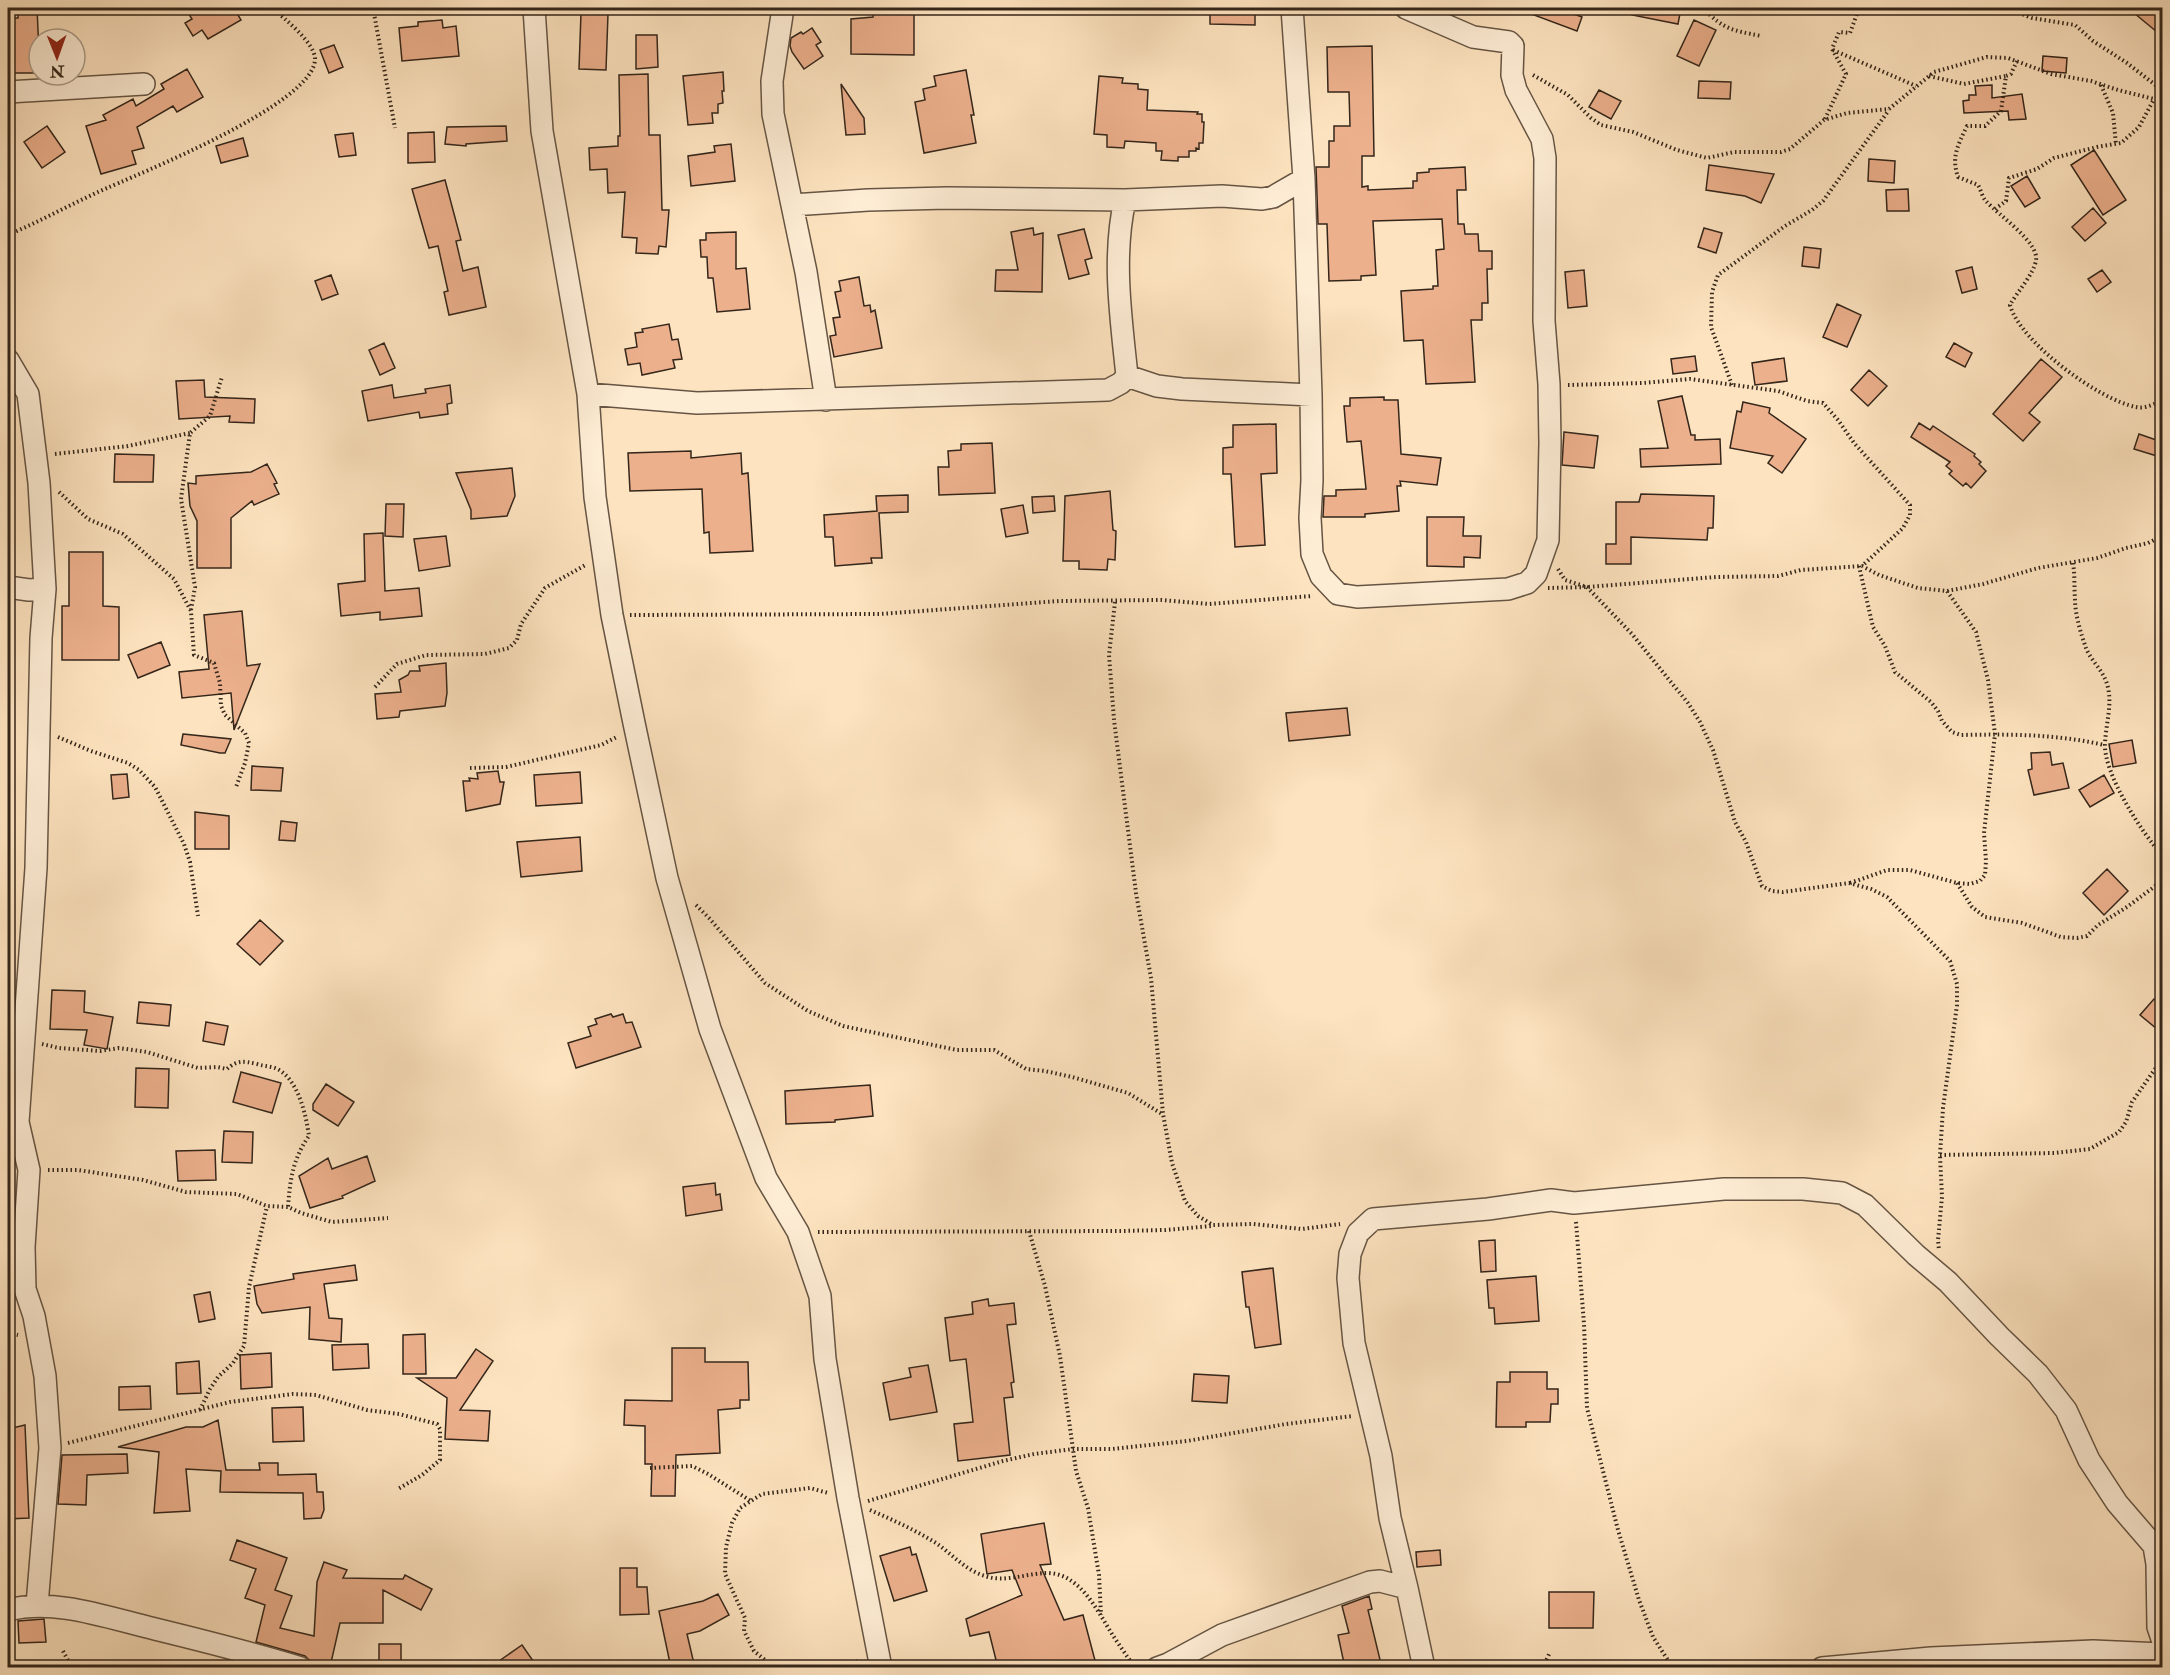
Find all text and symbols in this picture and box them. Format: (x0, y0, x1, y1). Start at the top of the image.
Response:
north arrow (27, 27, 87, 87)
text: N (49, 61, 66, 81)

